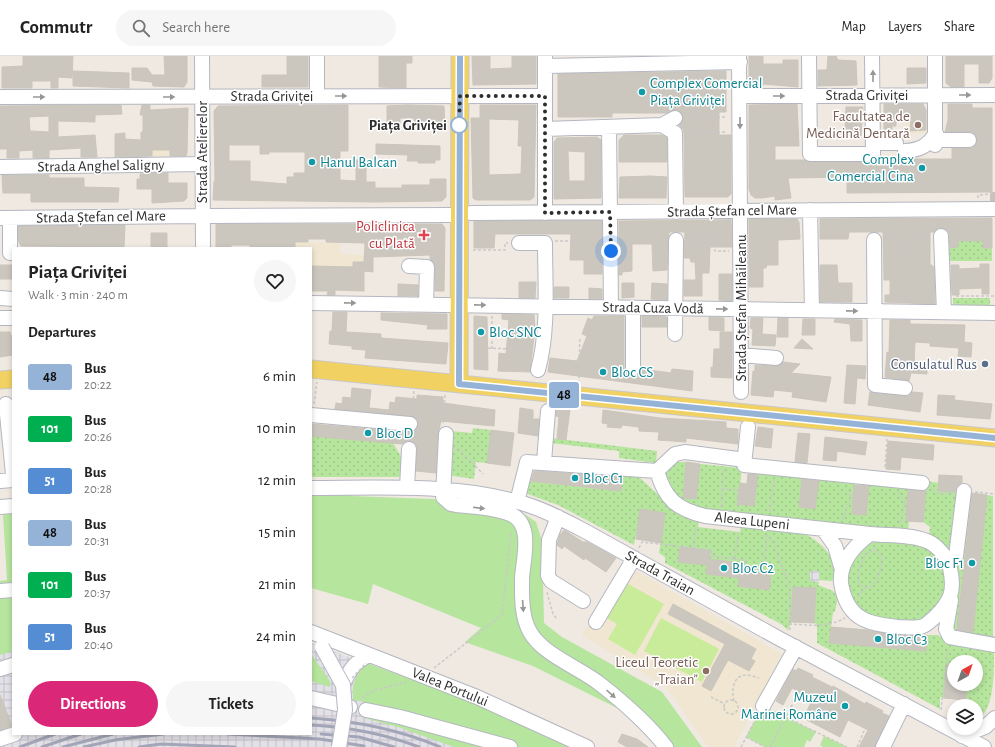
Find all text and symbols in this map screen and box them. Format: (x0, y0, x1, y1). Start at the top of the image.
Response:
search box (116, 10, 396, 46)
icon: search (130, 17, 152, 39)
text: Commutr (20, 18, 92, 37)
text: Search here (162, 20, 230, 35)
text: Map (841, 20, 866, 34)
text: Layers (888, 20, 922, 34)
text: Share (944, 20, 975, 34)
one-way arrow (869, 70, 876, 82)
place label: Complex Comercial Piața Griviței (650, 76, 762, 109)
marker: Complex Comercial Piața Griviței (637, 87, 647, 97)
street label: Strada Griviței (826, 88, 908, 104)
street label: Strada Griviței (231, 89, 313, 105)
one-way arrow (773, 92, 785, 99)
one-way arrow (959, 92, 972, 98)
one-way arrow (335, 93, 348, 99)
one-way arrow (33, 94, 46, 100)
one-way arrow (163, 94, 176, 100)
street label: Strada Atelierelor (195, 101, 210, 203)
place label: Facultatea de Medicină Dentară (806, 109, 910, 141)
marker: Piața Griviței (450, 116, 468, 134)
one-way arrow (737, 117, 743, 130)
place label: Piața Griviței (369, 118, 447, 134)
marker: Facultatea de Medicină Dentară (913, 120, 923, 130)
place label: Complex Comercial Cina (827, 152, 914, 184)
place label: Hanul Balcan (320, 155, 397, 170)
street label: Strada Anghel Saligny (37, 157, 165, 175)
marker: Hanul Balcan (307, 157, 317, 167)
marker: Complex Comercial Cina (917, 163, 927, 173)
street label: Strada Ștefan cel Mare (667, 202, 797, 221)
street label: Strada Ștefan cel Mare (36, 208, 166, 227)
place label: Policlinica cu Plată (356, 219, 415, 251)
marker: Policlinica cu Plată (418, 229, 430, 241)
street label: Strada Ștefan Mihăileanu (734, 234, 750, 382)
your location (601, 241, 621, 261)
button: heart (254, 260, 296, 302)
text: Piața Griviței (28, 263, 127, 282)
text: Walk · 3 min · 240 m (28, 289, 128, 302)
one-way arrow (344, 300, 357, 306)
street label: Strada Cuza Vodă (602, 300, 704, 316)
one-way arrow (474, 302, 487, 308)
one-way arrow (716, 306, 729, 312)
one-way arrow (846, 308, 859, 314)
text: Departures (28, 325, 96, 340)
place label: Bloc SNC (489, 325, 541, 340)
marker: Bloc SNC (476, 327, 486, 337)
place label: Consulatul Rus (891, 357, 977, 372)
marker: Consulatul Rus (980, 359, 990, 369)
text: Bus (84, 361, 106, 376)
place label: Bloc CS (611, 365, 653, 380)
marker: Bloc CS (598, 367, 608, 377)
text: 6 min (263, 369, 296, 384)
text: 48 (43, 370, 57, 384)
text: 20:22 (84, 379, 112, 392)
line badge: 48 (546, 382, 582, 408)
text: 48 (557, 388, 571, 402)
text: Bus (84, 413, 106, 428)
text: 10 min (257, 421, 296, 436)
text: 101 (41, 422, 59, 436)
place label: Bloc D (376, 426, 413, 441)
marker: Bloc D (363, 428, 373, 438)
text: 20:26 (84, 431, 112, 444)
text: Bus (84, 465, 106, 480)
place label: Bloc C1 (583, 471, 623, 486)
text: 12 min (258, 473, 296, 488)
marker: Bloc C1 (570, 473, 580, 483)
text: 51 (44, 474, 56, 488)
text: 20:28 (84, 483, 112, 496)
one-way arrow (473, 505, 485, 511)
street label: Aleea Lupeni (714, 510, 790, 532)
text: Bus (84, 517, 106, 532)
text: 15 min (259, 525, 296, 540)
text: 48 (43, 526, 57, 540)
text: 20:31 (84, 535, 110, 548)
street label: Strada Traian (623, 548, 697, 598)
place label: Bloc F1 (925, 556, 964, 571)
marker: Bloc F1 (967, 558, 977, 568)
place label: Bloc C2 (732, 561, 774, 576)
marker: Bloc C2 (719, 563, 729, 573)
text: Bus (84, 569, 106, 584)
text: 21 min (258, 577, 296, 592)
text: 101 (41, 578, 59, 592)
text: 20:37 (84, 587, 111, 600)
one-way arrow (520, 600, 527, 612)
text: Bus (84, 621, 106, 636)
text: 24 min (256, 629, 296, 644)
text: 51 (44, 630, 56, 644)
place label: Bloc C3 (886, 632, 927, 647)
marker: Bloc C3 (873, 634, 883, 644)
text: 20:40 (84, 639, 113, 652)
place label: Liceul Teoretic „Traian” (615, 655, 698, 687)
north arrow (947, 655, 983, 691)
map controls (947, 655, 983, 735)
street label: Valea Portului (410, 665, 490, 709)
marker: Liceul Teoretic „Traian” (701, 666, 711, 676)
button: Directions (28, 681, 158, 727)
button: Tickets (166, 681, 296, 727)
one-way arrow (607, 689, 616, 698)
place label: Muzeul Marinei Române (741, 690, 837, 722)
button: layers (947, 699, 983, 735)
marker: Muzeul Marinei Române (840, 701, 850, 711)

